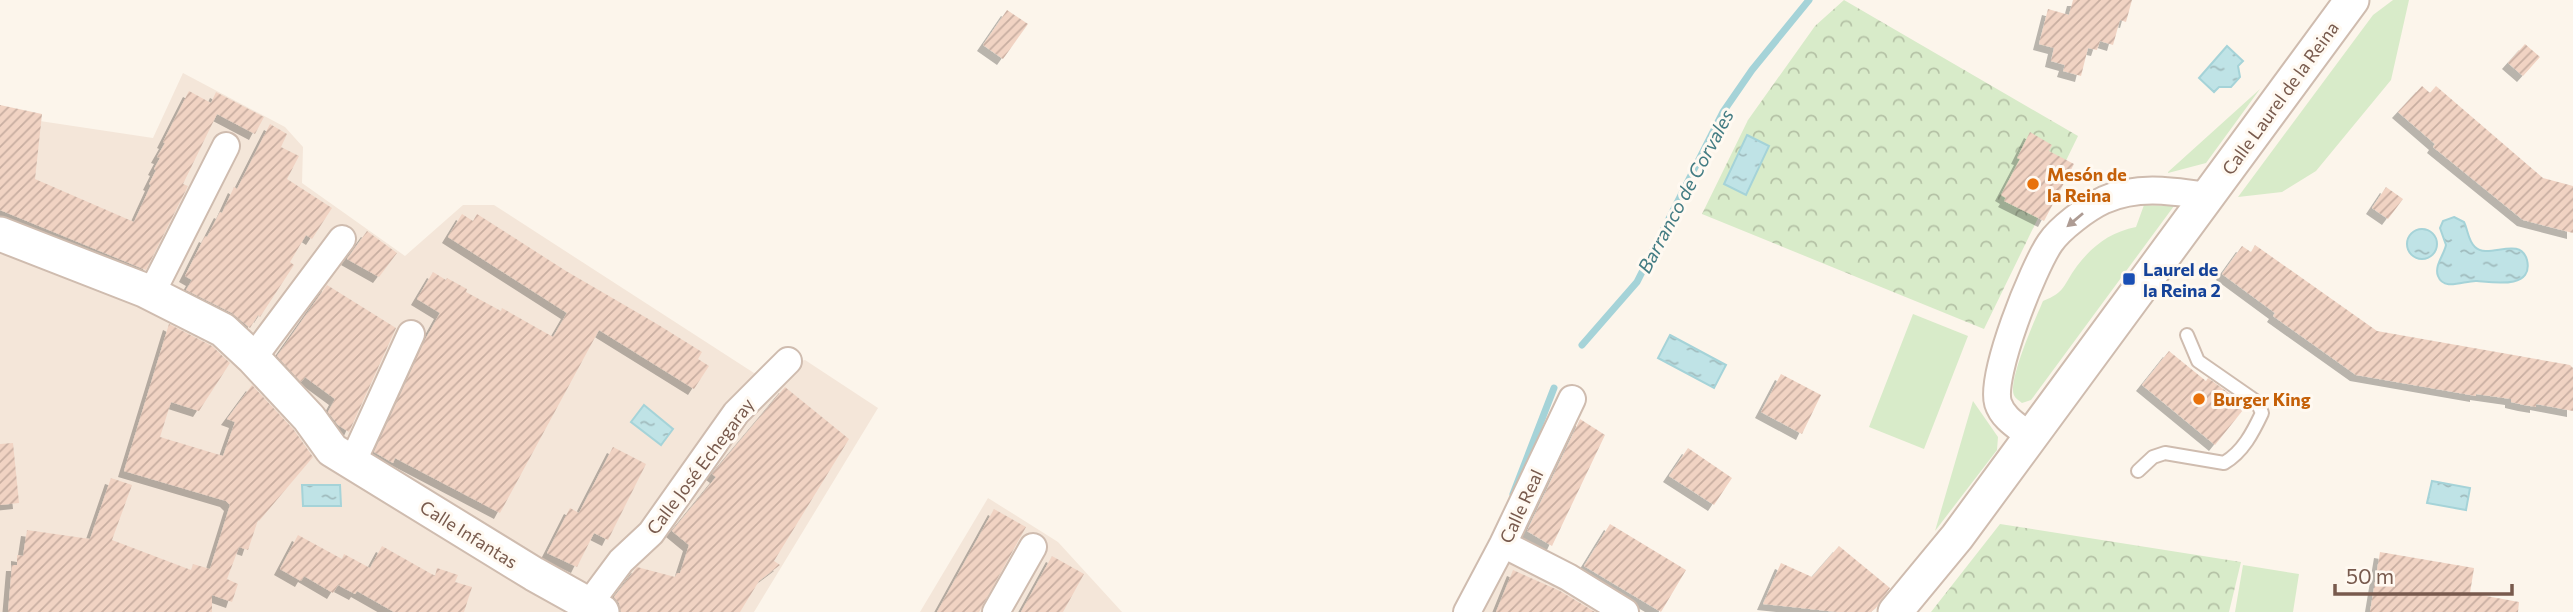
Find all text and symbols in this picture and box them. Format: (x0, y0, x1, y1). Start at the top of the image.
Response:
street label: Calle Laurel de la Reina (2217, 17, 2343, 179)
water label: Barranco de Corvales (1632, 105, 1738, 277)
place label: Mesón de la Reina (2047, 163, 2127, 206)
marker: Mesón de la Reina (2025, 176, 2041, 192)
one-way arrow (2066, 213, 2084, 228)
place label: Laurel de la Reina 2 (2143, 258, 2221, 301)
marker: Laurel de la Reina 2 (2121, 271, 2137, 287)
place label: Burger King (2213, 388, 2311, 410)
marker: Burger King (2191, 391, 2207, 407)
street label: Calle José Echegaray (642, 394, 758, 538)
street label: Calle Real (1494, 466, 1548, 546)
street label: Calle Infantas (416, 495, 522, 573)
scale bar (2335, 552, 2512, 596)
text: 50 m (2346, 563, 2394, 588)

